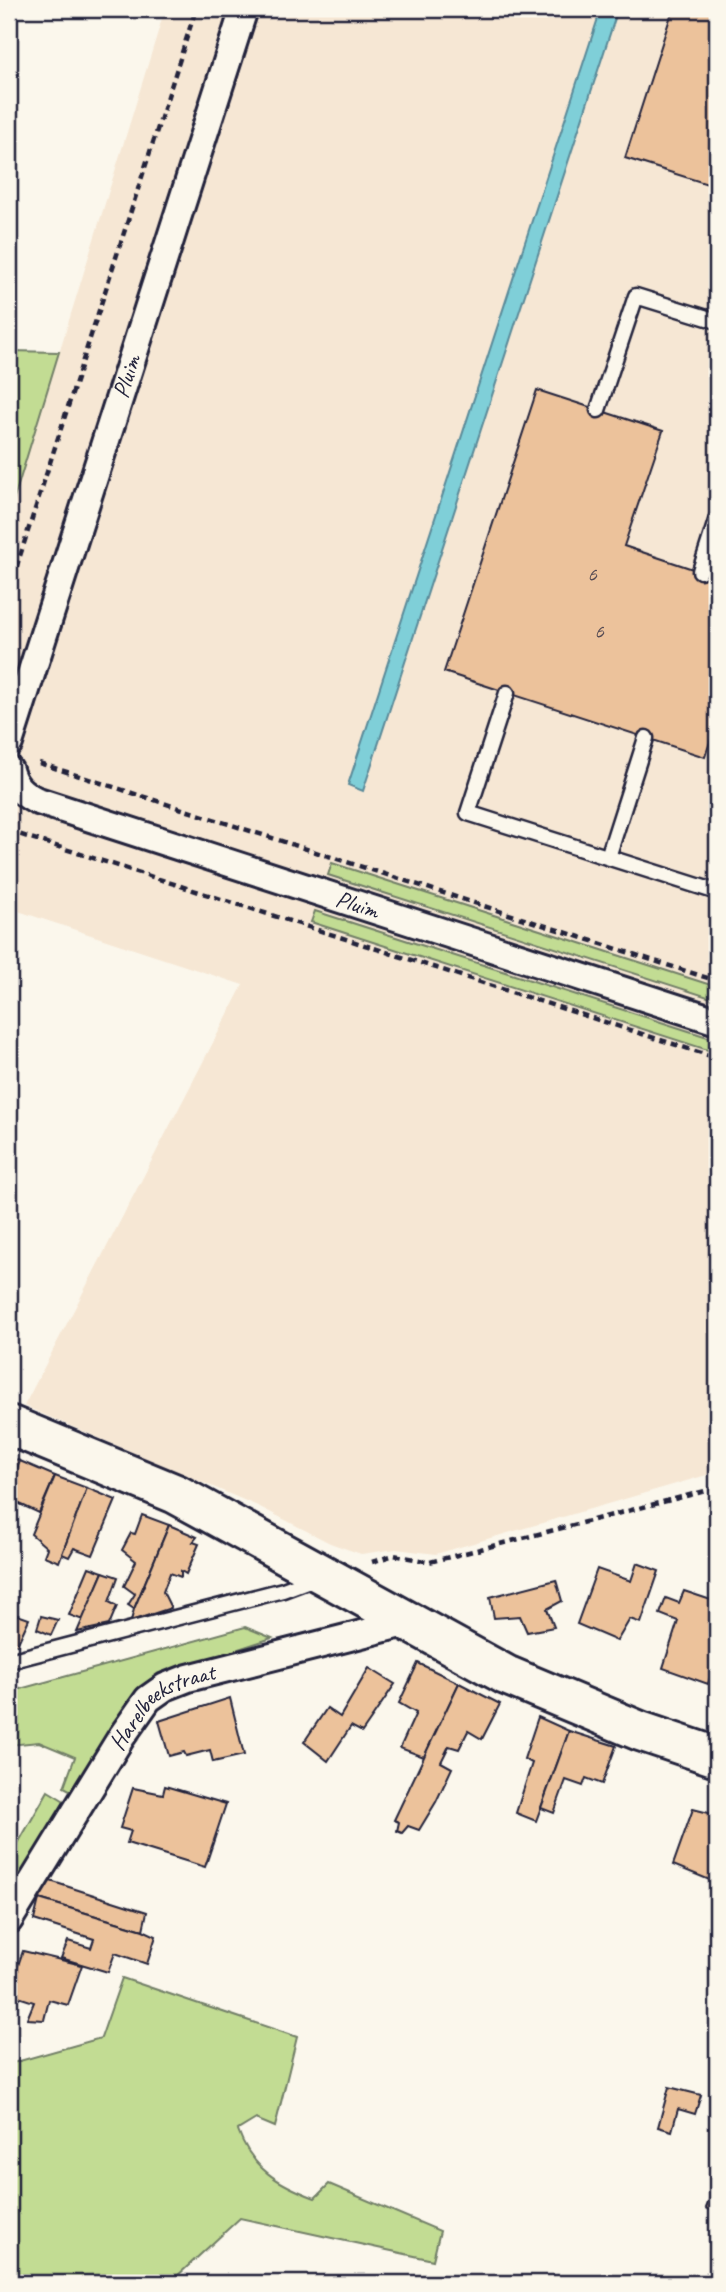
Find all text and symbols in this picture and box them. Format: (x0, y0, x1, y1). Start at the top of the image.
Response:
street label: Pluim (105, 350, 148, 402)
house number: 6 (587, 561, 597, 587)
house number: 6 (594, 618, 604, 644)
street label: Pluim (332, 883, 384, 926)
street label: Harelbeekstraat (102, 1656, 220, 1756)

